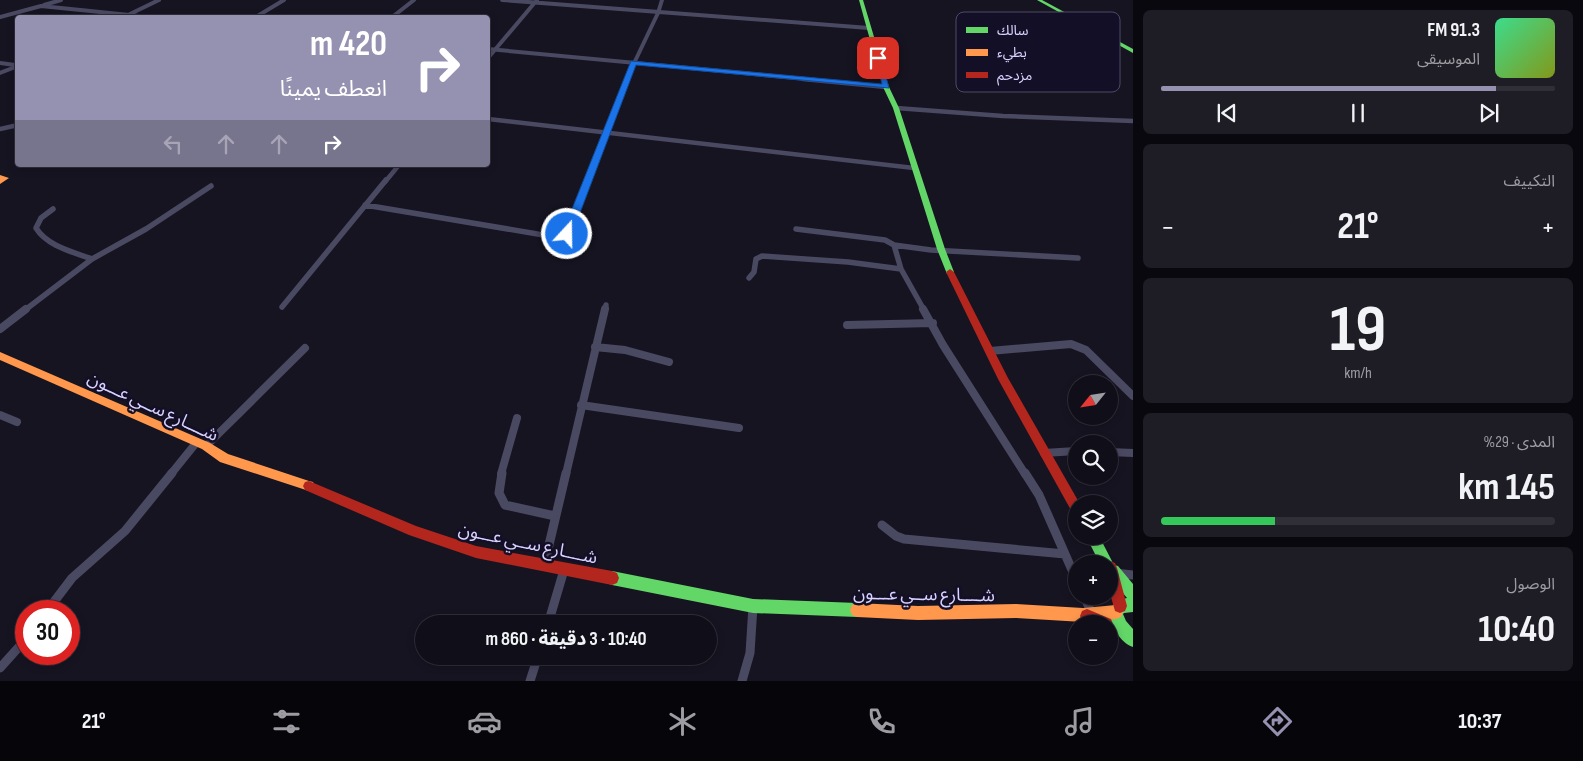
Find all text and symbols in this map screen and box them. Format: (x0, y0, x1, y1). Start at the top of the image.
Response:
legend (956, 12, 1120, 92)
text: 91.3 FM (1427, 19, 1480, 42)
text: سالك (997, 22, 1029, 39)
text: 420 m (310, 23, 387, 66)
icon: right (405, 35, 470, 100)
pin (857, 37, 899, 79)
icon: arrive (864, 44, 892, 72)
text: بطيء (997, 44, 1027, 63)
text: الموسيقى (1417, 50, 1480, 69)
text: مزدحم (997, 67, 1032, 86)
text: انعطف يمينًا (280, 76, 387, 103)
icon: previous (1213, 99, 1241, 127)
icon: pause (1344, 99, 1372, 127)
icon: next (1475, 99, 1503, 127)
icon: left (159, 130, 187, 158)
icon: ahead (212, 130, 240, 158)
icon: ahead (265, 130, 293, 158)
icon: right (318, 130, 346, 158)
text: التكييف (1503, 172, 1555, 191)
text: 21° (1337, 204, 1379, 249)
position arrow (540, 207, 592, 259)
text: − (1161, 211, 1175, 244)
text: + (1541, 211, 1555, 244)
text: 19 (1330, 292, 1386, 370)
text: km/h (1344, 364, 1372, 383)
street label: شــــارع ســي عـــون (83, 367, 221, 449)
north arrow (1068, 375, 1118, 425)
map controls (1068, 375, 1118, 665)
text: المدى · 29% (1484, 433, 1555, 452)
button: search (1068, 435, 1118, 485)
text: 145 km (1458, 465, 1555, 510)
button: layers (1068, 495, 1118, 545)
street label: شــــارع ســي عـــون (456, 518, 599, 571)
button: + (1068, 555, 1118, 605)
text: الوصول (1506, 575, 1555, 594)
street label: شــــارع ســي عـــون (853, 583, 995, 609)
speed limit sign: 30 (15, 600, 80, 665)
text: 10:40 (1478, 607, 1555, 652)
button: − (1068, 615, 1118, 665)
text: 10:40 · 3 دقيقة · 860 m (485, 628, 647, 651)
icon: filters (269, 704, 304, 739)
icon: car (467, 704, 502, 739)
icon: climate (665, 704, 700, 739)
icon: phone (864, 704, 899, 739)
icon: music (1062, 704, 1097, 739)
icon: directions (1260, 704, 1295, 739)
text: 21° (82, 708, 106, 735)
text: 10:37 (1458, 708, 1501, 735)

